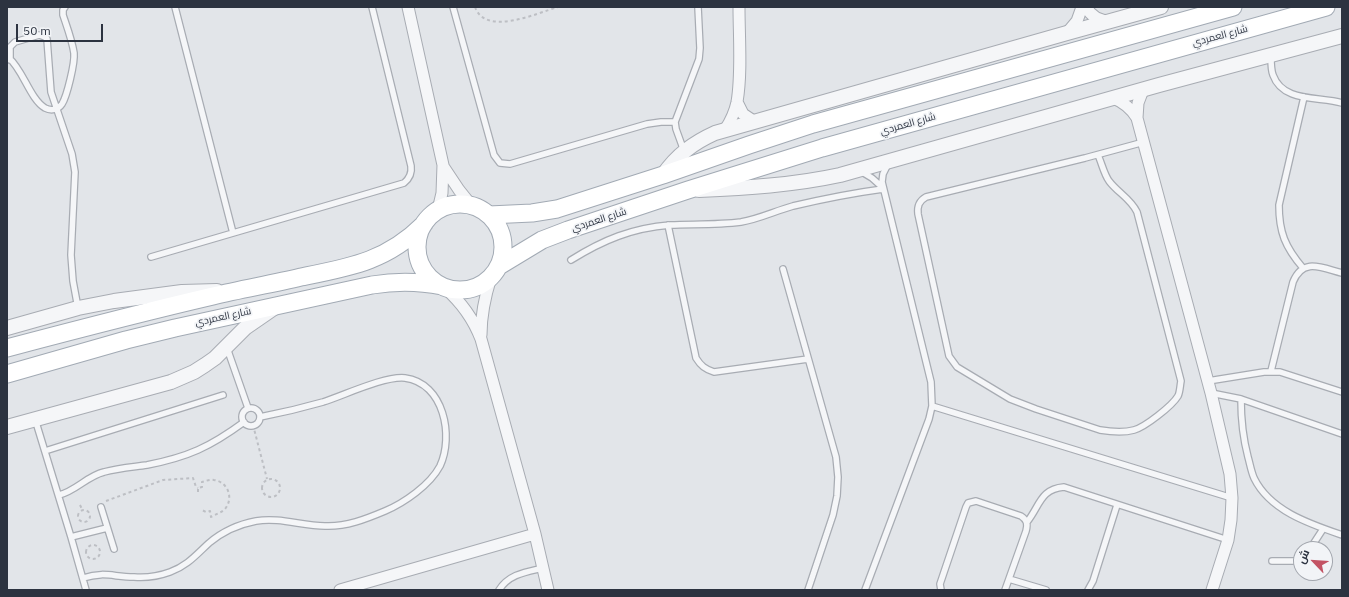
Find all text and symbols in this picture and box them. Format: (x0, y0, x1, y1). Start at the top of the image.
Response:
scale bar (18, 16, 105, 42)
text: 50 m (23, 23, 51, 38)
street label: شارع العمردي (1191, 23, 1249, 49)
street label: شارع العمردي (879, 110, 937, 138)
street label: شارع العمردي (570, 205, 628, 235)
street label: شارع العمردي (194, 305, 252, 329)
north arrow (1293, 541, 1333, 581)
text: ش (1294, 547, 1312, 566)

